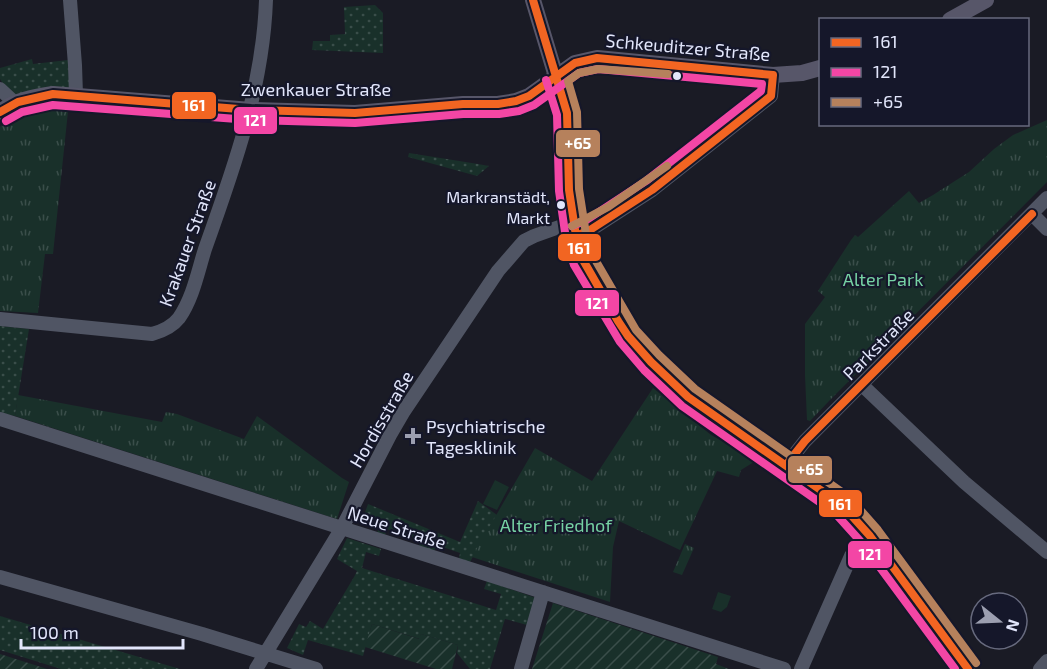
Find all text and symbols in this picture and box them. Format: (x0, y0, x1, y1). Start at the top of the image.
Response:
legend (819, 18, 1029, 126)
street label: Schkeuditzer Straße (605, 29, 771, 65)
text: 161 (873, 30, 898, 52)
text: 121 (873, 60, 897, 82)
unlabelled marker (671, 70, 683, 82)
street label: Zwenkauer Straße (241, 78, 391, 100)
text: +65 (873, 90, 903, 112)
line badge: 161 (171, 91, 217, 120)
text: 161 (182, 95, 206, 114)
line badge: 121 (233, 106, 278, 135)
text: 121 (243, 110, 267, 129)
line badge: +65 (555, 129, 601, 158)
text: +65 (565, 133, 592, 152)
street label: Krakauer Straße (154, 177, 220, 309)
place label: Markranstädt, Markt (446, 187, 550, 227)
marker: Markranstädt, Markt (555, 199, 567, 211)
line badge: 161 (557, 233, 602, 262)
text: 161 (567, 238, 591, 257)
park label: Alter Park (843, 268, 923, 290)
line badge: 121 (574, 289, 620, 317)
text: 121 (585, 293, 609, 312)
street label: Parkstraße (838, 304, 918, 384)
street label: Hordisstraße (344, 367, 418, 471)
place label: Psychiatrische Tagesklinik (426, 415, 545, 458)
marker: Psychiatrische Tagesklinik (404, 427, 422, 445)
line badge: +65 (787, 455, 833, 484)
text: +65 (797, 459, 824, 478)
line badge: 161 (818, 489, 863, 518)
text: 161 (828, 494, 852, 513)
street label: Neue Straße (345, 501, 449, 553)
park label: Alter Friedhof (500, 514, 613, 536)
line badge: 121 (847, 540, 893, 569)
text: 121 (858, 544, 882, 563)
north arrow (969, 591, 1029, 651)
scale bar (21, 612, 183, 650)
text: N (1003, 617, 1025, 634)
text: 100 m (30, 621, 79, 643)

